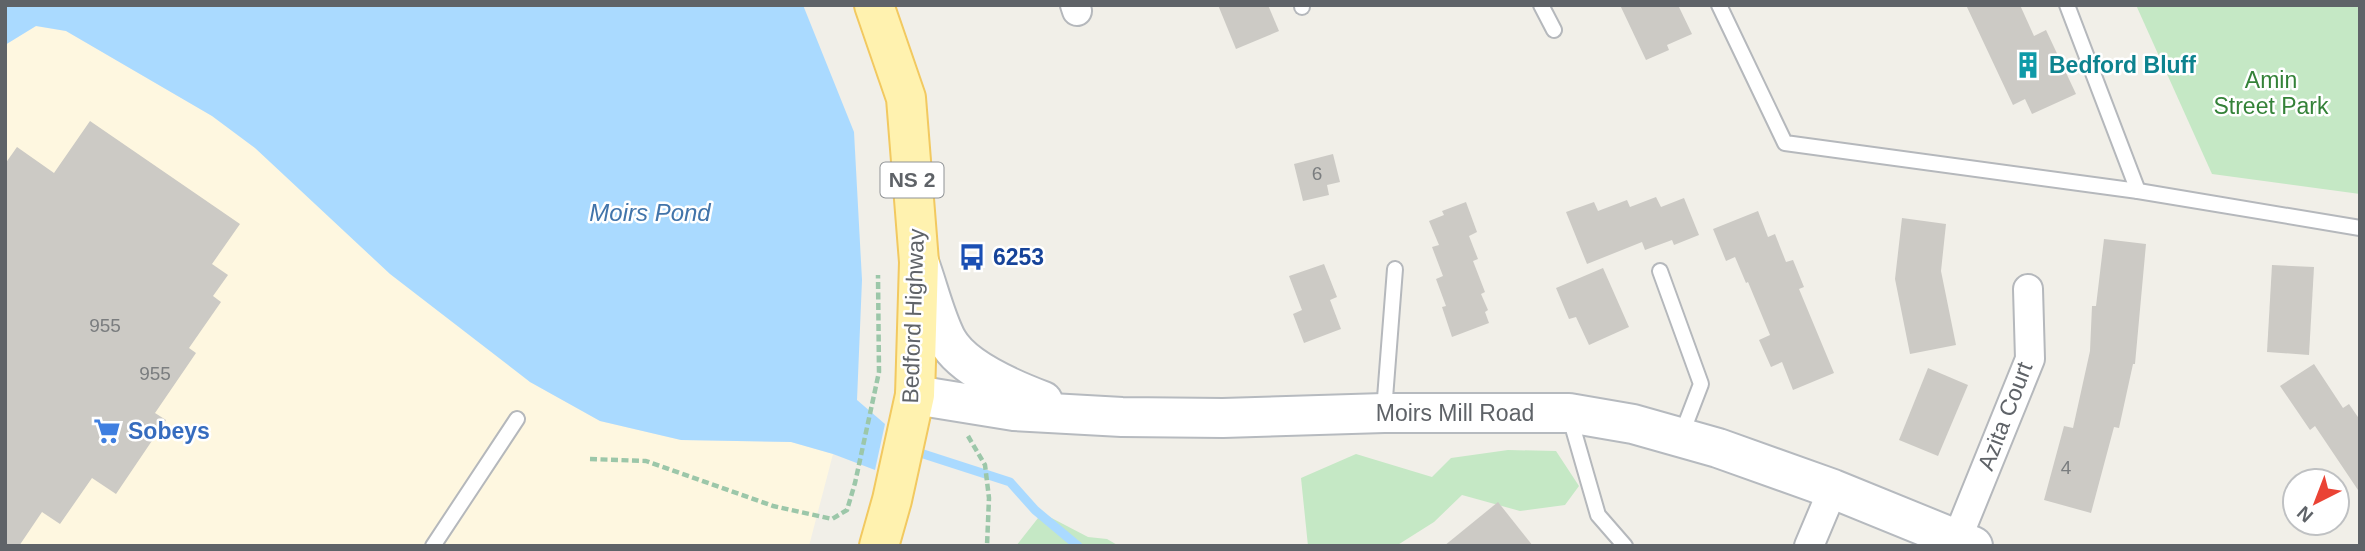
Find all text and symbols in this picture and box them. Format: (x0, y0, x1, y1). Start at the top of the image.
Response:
building icon: Bedford Bluff (2013, 50, 2043, 80)
place label: Bedford Bluff (2049, 52, 2196, 78)
park label: Amin Street Park (2213, 67, 2329, 119)
road number: NS 2 (880, 162, 944, 198)
house number: 6 (1312, 163, 1322, 184)
water label: Moirs Pond (589, 199, 711, 226)
street label: Bedford Highway (897, 228, 929, 404)
bus stop icon: 6253 (957, 242, 987, 272)
place label: 6253 (993, 244, 1044, 270)
house number: 955 (89, 315, 121, 336)
street label: Azita Court (1972, 358, 2038, 474)
house number: 955 (139, 363, 171, 384)
street label: Moirs Mill Road (1376, 400, 1534, 426)
supermarket icon: Sobeys (92, 416, 122, 446)
place label: Sobeys (128, 418, 210, 444)
house number: 4 (2061, 457, 2072, 478)
north arrow (2281, 467, 2351, 537)
text: N (2293, 502, 2317, 527)

